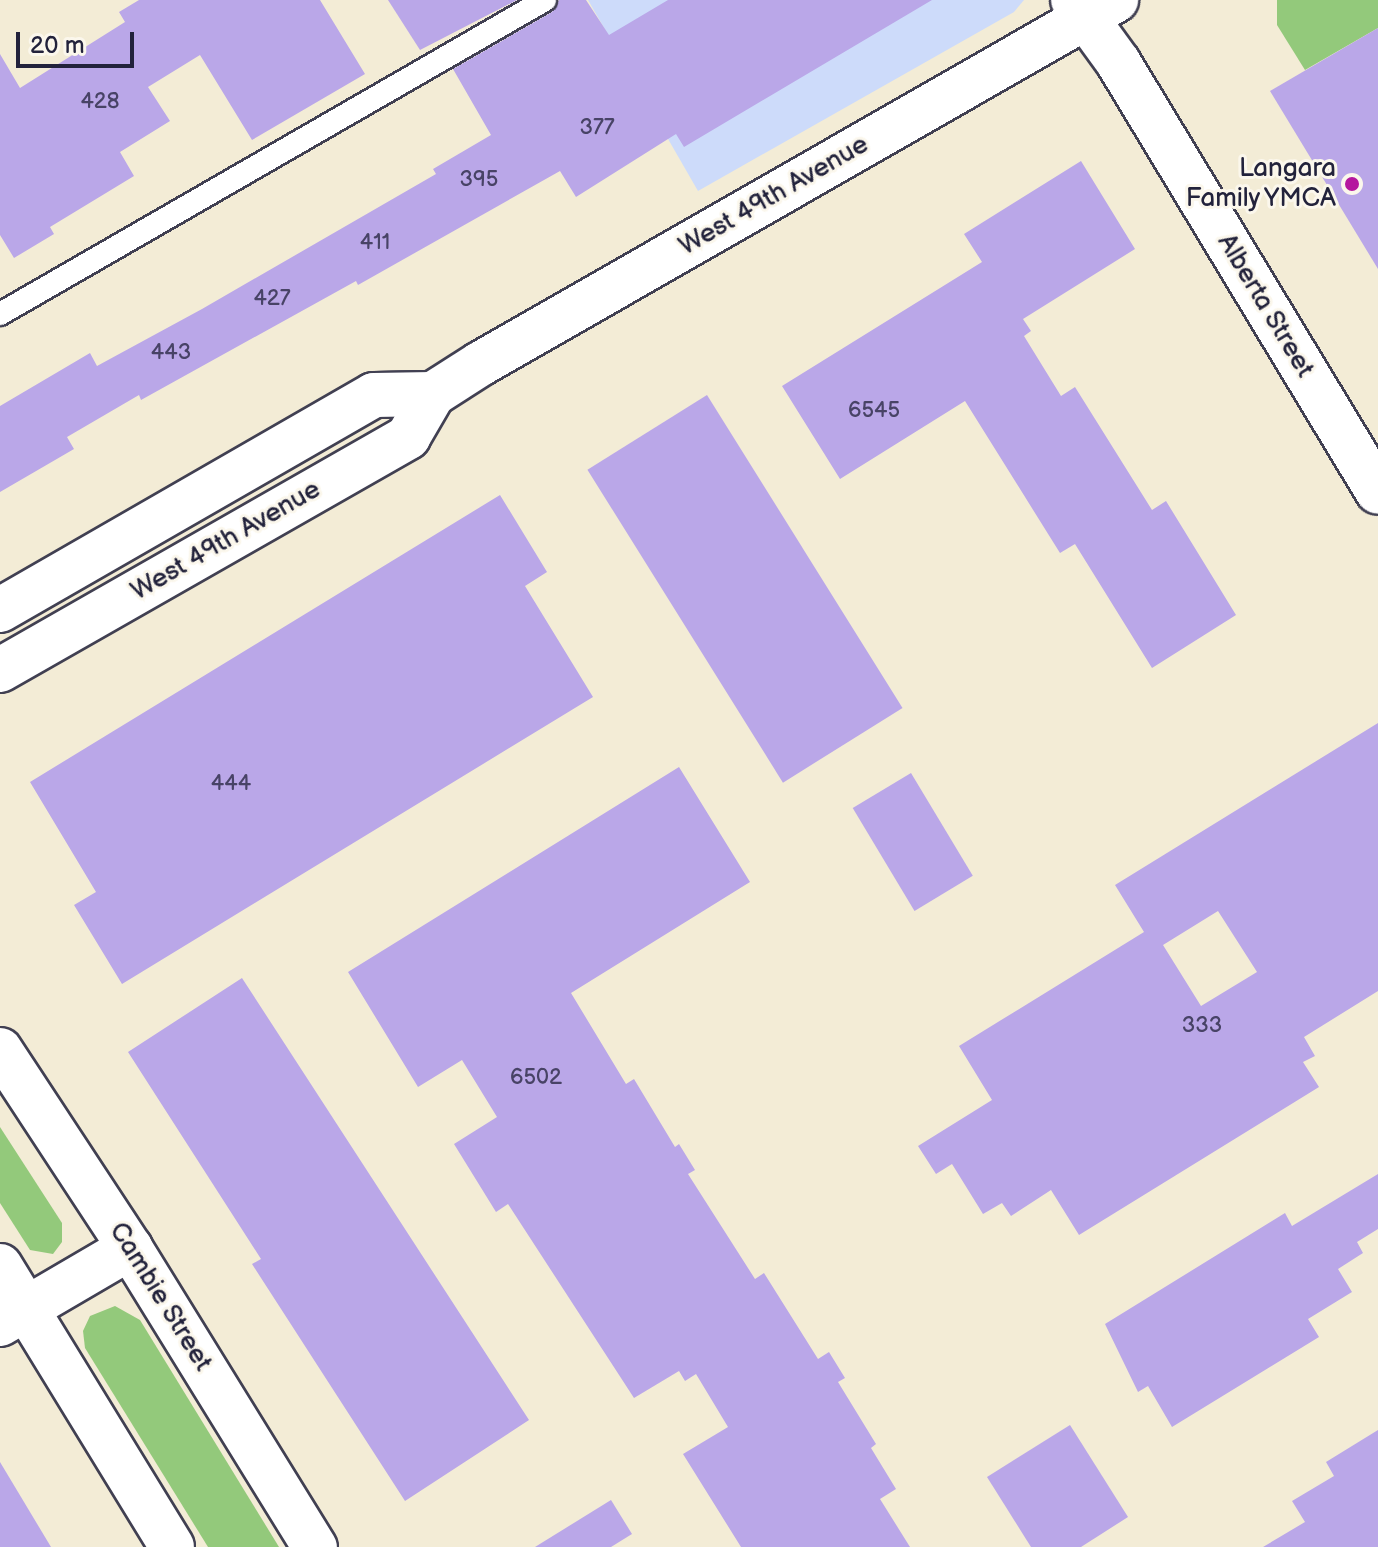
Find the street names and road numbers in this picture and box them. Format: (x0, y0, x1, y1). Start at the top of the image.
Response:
street label: West 49th Avenue (674, 129, 874, 263)
street label: Alberta Street (1210, 229, 1320, 383)
street label: West 49th Avenue (126, 474, 326, 608)
street label: Cambie Street (102, 1217, 218, 1377)

